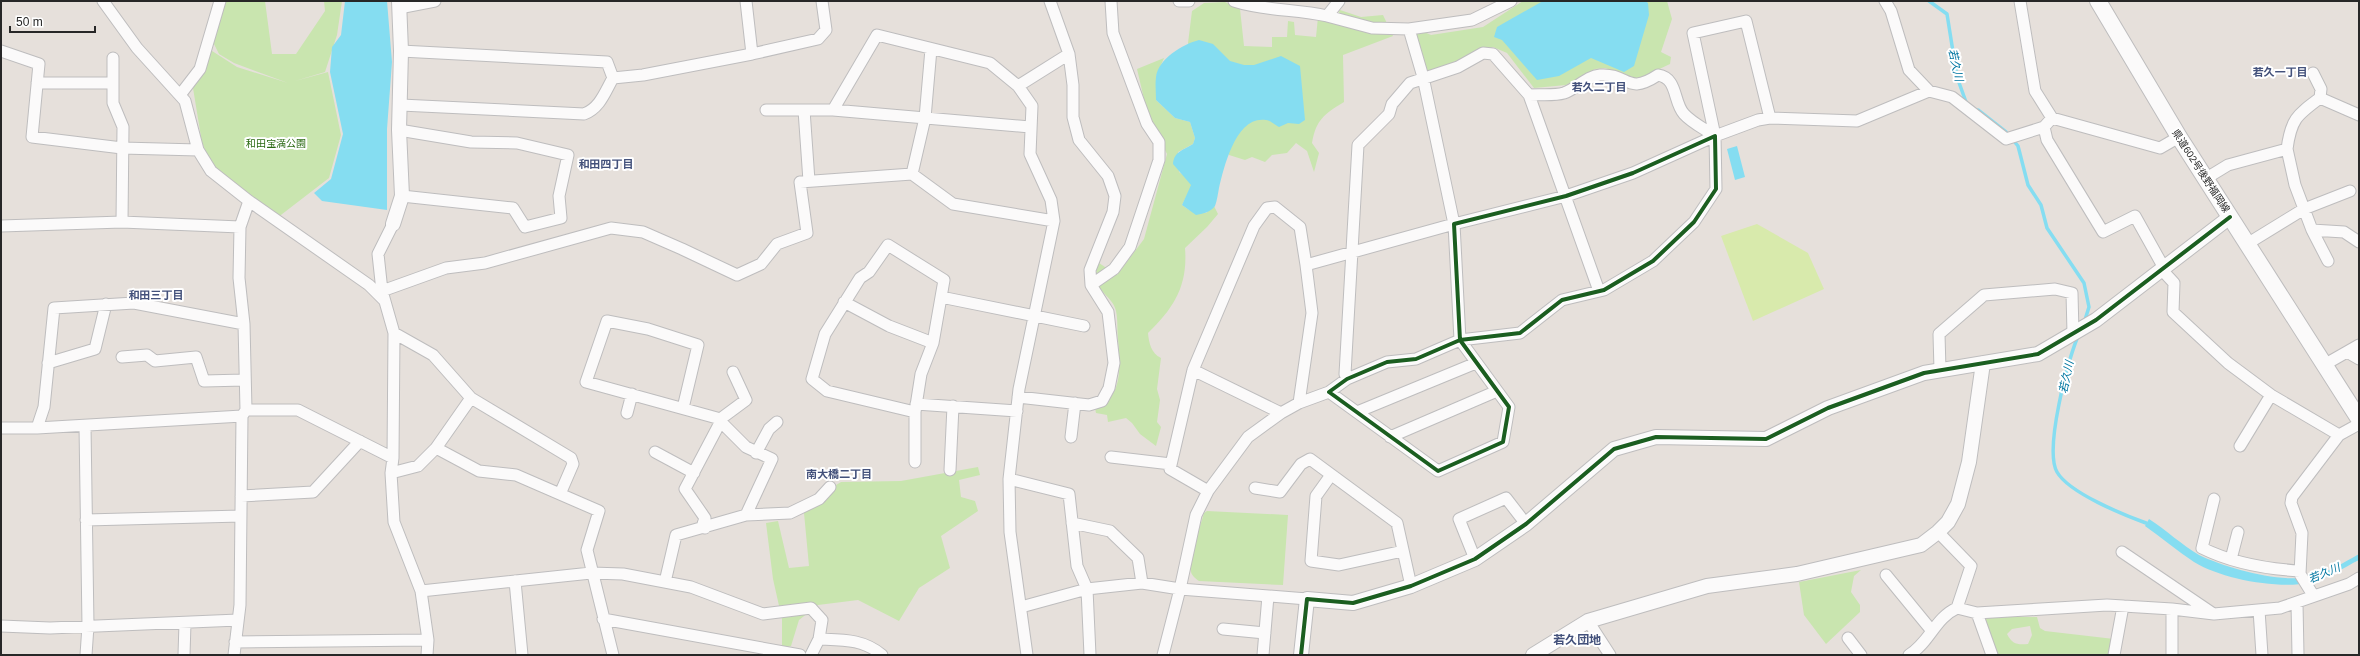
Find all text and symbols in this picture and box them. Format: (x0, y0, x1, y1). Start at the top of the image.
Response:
scale bar (10, 8, 95, 34)
text: 50 m (16, 15, 43, 29)
water label: 若久川 (1946, 48, 1966, 83)
district label: 若久一丁目 (2253, 66, 2308, 78)
district label: 若久二丁目 (1572, 81, 1627, 93)
street label: 県道602号後野福岡線 (2170, 127, 2232, 215)
park label: 和田宝満公園 (246, 138, 306, 149)
district label: 和田四丁目 (579, 158, 634, 170)
district label: 和田三丁目 (129, 289, 184, 301)
water label: 若久川 (2057, 359, 2076, 394)
district label: 南大橋二丁目 (806, 468, 872, 480)
water label: 若久川 (2306, 561, 2342, 585)
district label: 若久団地 (1553, 633, 1601, 647)

